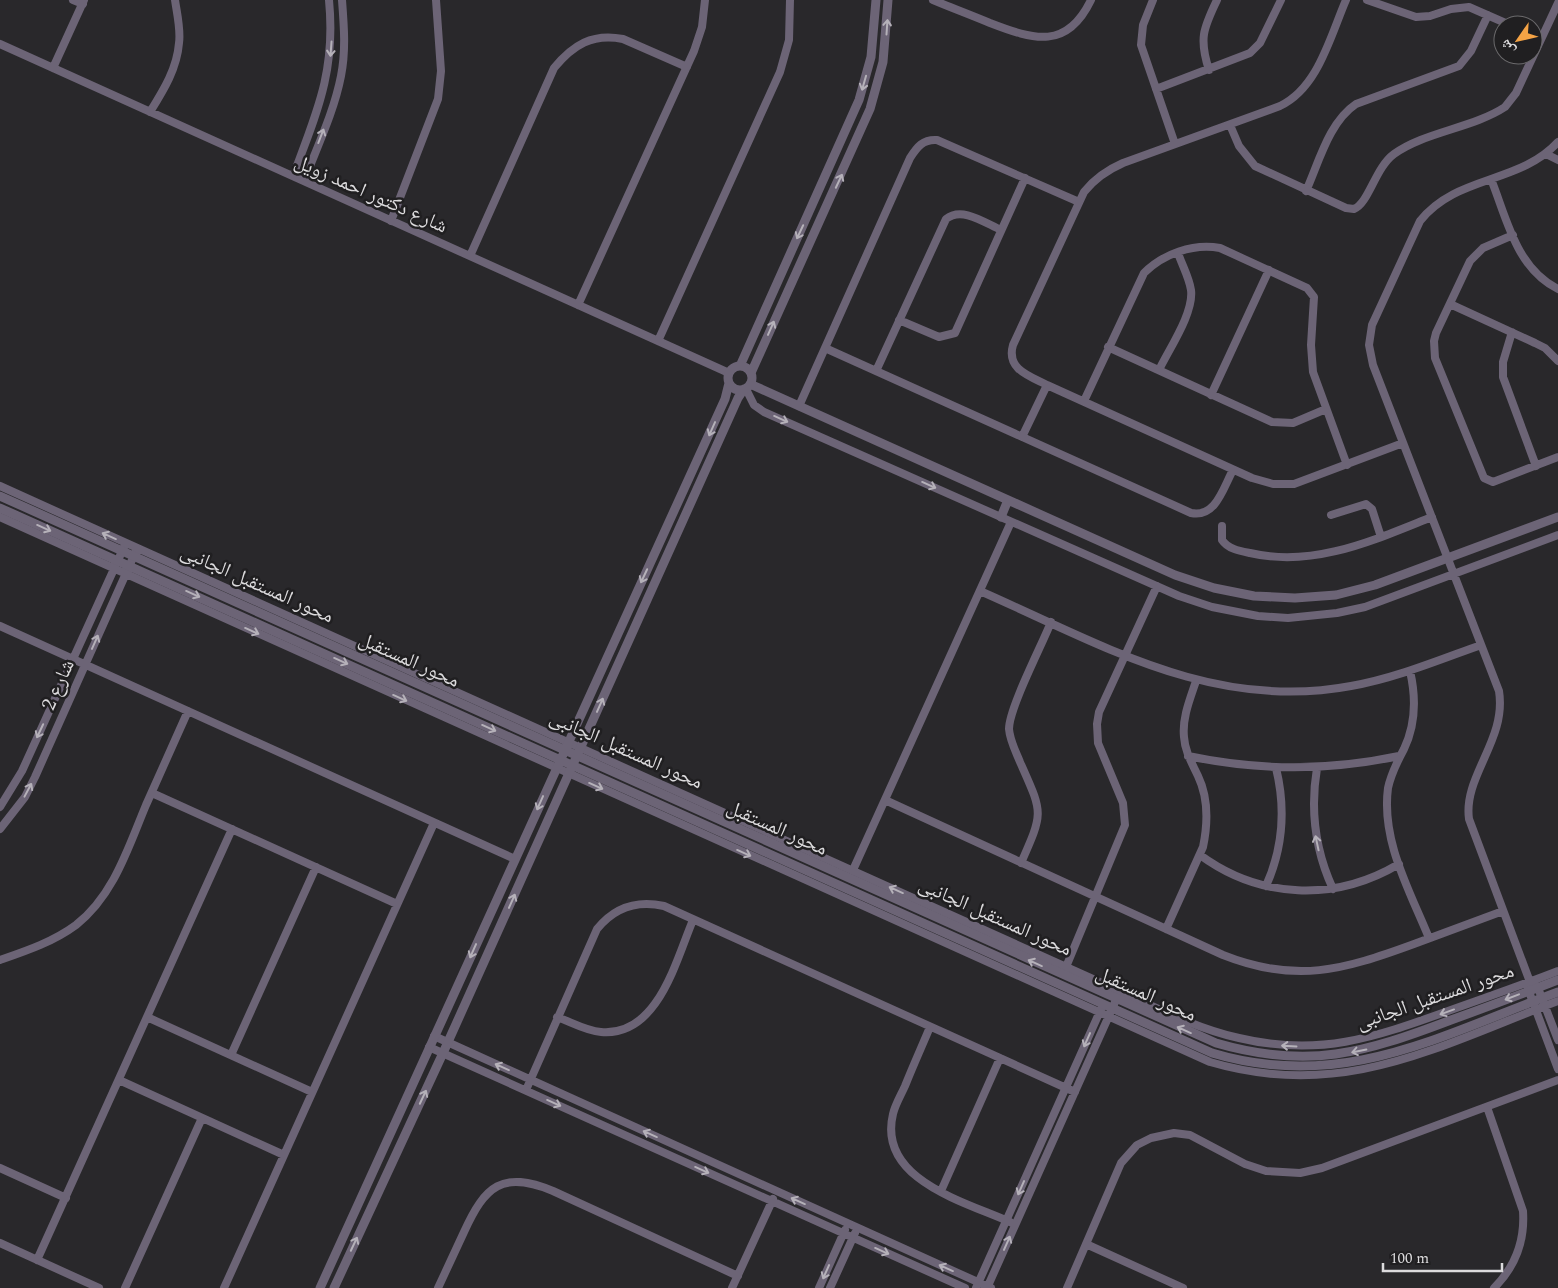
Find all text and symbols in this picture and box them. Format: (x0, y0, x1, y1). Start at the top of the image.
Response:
north arrow (1493, 15, 1543, 65)
one-way arrow (882, 19, 891, 35)
text: ش (1495, 35, 1520, 59)
one-way arrow (327, 40, 336, 56)
one-way arrow (859, 74, 869, 90)
one-way arrow (317, 128, 326, 144)
street label: شارع دكتور احمد زويل (290, 147, 452, 241)
one-way arrow (834, 174, 844, 189)
one-way arrow (794, 224, 804, 239)
one-way arrow (766, 321, 776, 336)
one-way arrow (773, 415, 788, 425)
one-way arrow (707, 421, 716, 436)
one-way arrow (921, 481, 936, 491)
one-way arrow (36, 523, 51, 533)
one-way arrow (102, 530, 117, 540)
street label: محور المستقبل الجانبى (175, 537, 339, 631)
one-way arrow (639, 568, 649, 583)
one-way arrow (185, 590, 200, 600)
street label: محور المستقبل (354, 624, 464, 696)
one-way arrow (244, 627, 259, 636)
one-way arrow (91, 635, 101, 650)
street label: شارع 2 (34, 655, 82, 715)
one-way arrow (333, 657, 348, 666)
one-way arrow (392, 693, 407, 703)
one-way arrow (596, 698, 606, 713)
street label: محور المستقبل الجانبى (544, 703, 708, 797)
one-way arrow (35, 723, 44, 738)
one-way arrow (481, 724, 496, 734)
one-way arrow (588, 782, 603, 792)
one-way arrow (24, 783, 34, 798)
street label: محور المستقبل (722, 792, 832, 864)
one-way arrow (535, 795, 544, 810)
one-way arrow (1312, 836, 1321, 852)
one-way arrow (736, 849, 751, 859)
street label: محور المستقبل الجانبى (913, 870, 1077, 964)
one-way arrow (889, 884, 904, 894)
one-way arrow (508, 894, 517, 909)
one-way arrow (467, 943, 477, 958)
street label: محور المستقبل الجانبى (1352, 956, 1518, 1038)
one-way arrow (1028, 958, 1043, 968)
street label: محور المستقبل (1091, 958, 1201, 1030)
one-way arrow (1505, 993, 1521, 1002)
one-way arrow (1439, 1008, 1455, 1017)
one-way arrow (1177, 1025, 1192, 1035)
one-way arrow (1081, 1032, 1091, 1047)
one-way arrow (1282, 1041, 1298, 1050)
one-way arrow (1352, 1047, 1368, 1056)
one-way arrow (495, 1062, 510, 1071)
one-way arrow (419, 1090, 429, 1105)
one-way arrow (546, 1098, 561, 1108)
one-way arrow (643, 1129, 658, 1138)
one-way arrow (694, 1165, 709, 1175)
one-way arrow (1015, 1180, 1025, 1195)
one-way arrow (791, 1196, 806, 1205)
one-way arrow (1003, 1236, 1013, 1251)
one-way arrow (350, 1237, 360, 1252)
scale bar (1383, 1240, 1502, 1272)
one-way arrow (874, 1246, 889, 1256)
text: 100 m (1390, 1247, 1429, 1270)
one-way arrow (939, 1262, 954, 1272)
one-way arrow (821, 1264, 831, 1279)

